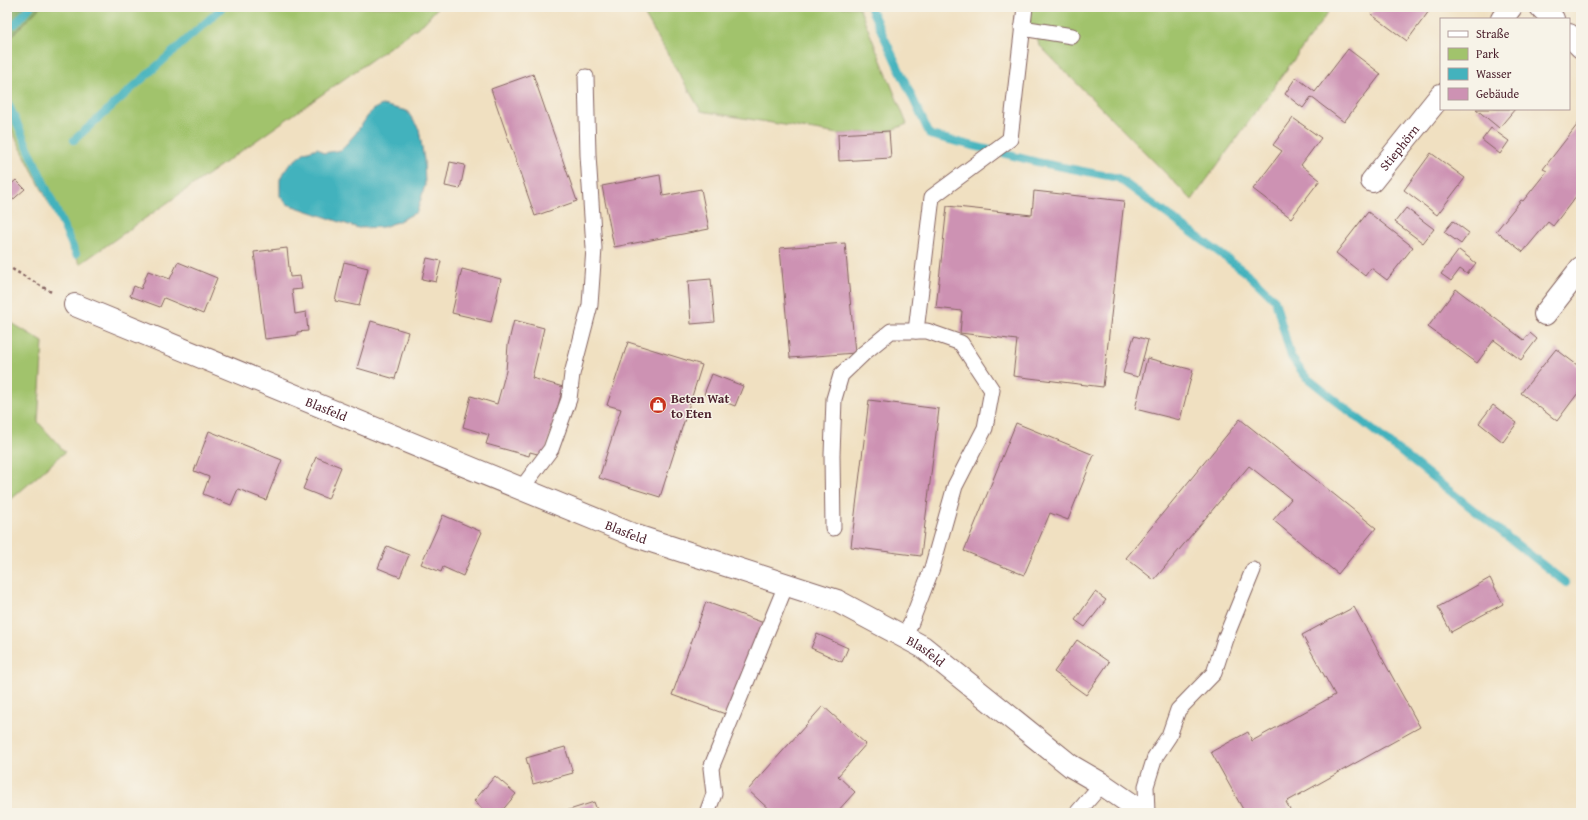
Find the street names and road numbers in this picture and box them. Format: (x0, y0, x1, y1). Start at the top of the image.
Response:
street label: Stiephörn (1374, 120, 1424, 175)
street label: Blasfeld (303, 392, 350, 426)
street label: Blasfeld (602, 515, 649, 548)
street label: Blasfeld (903, 631, 949, 671)

